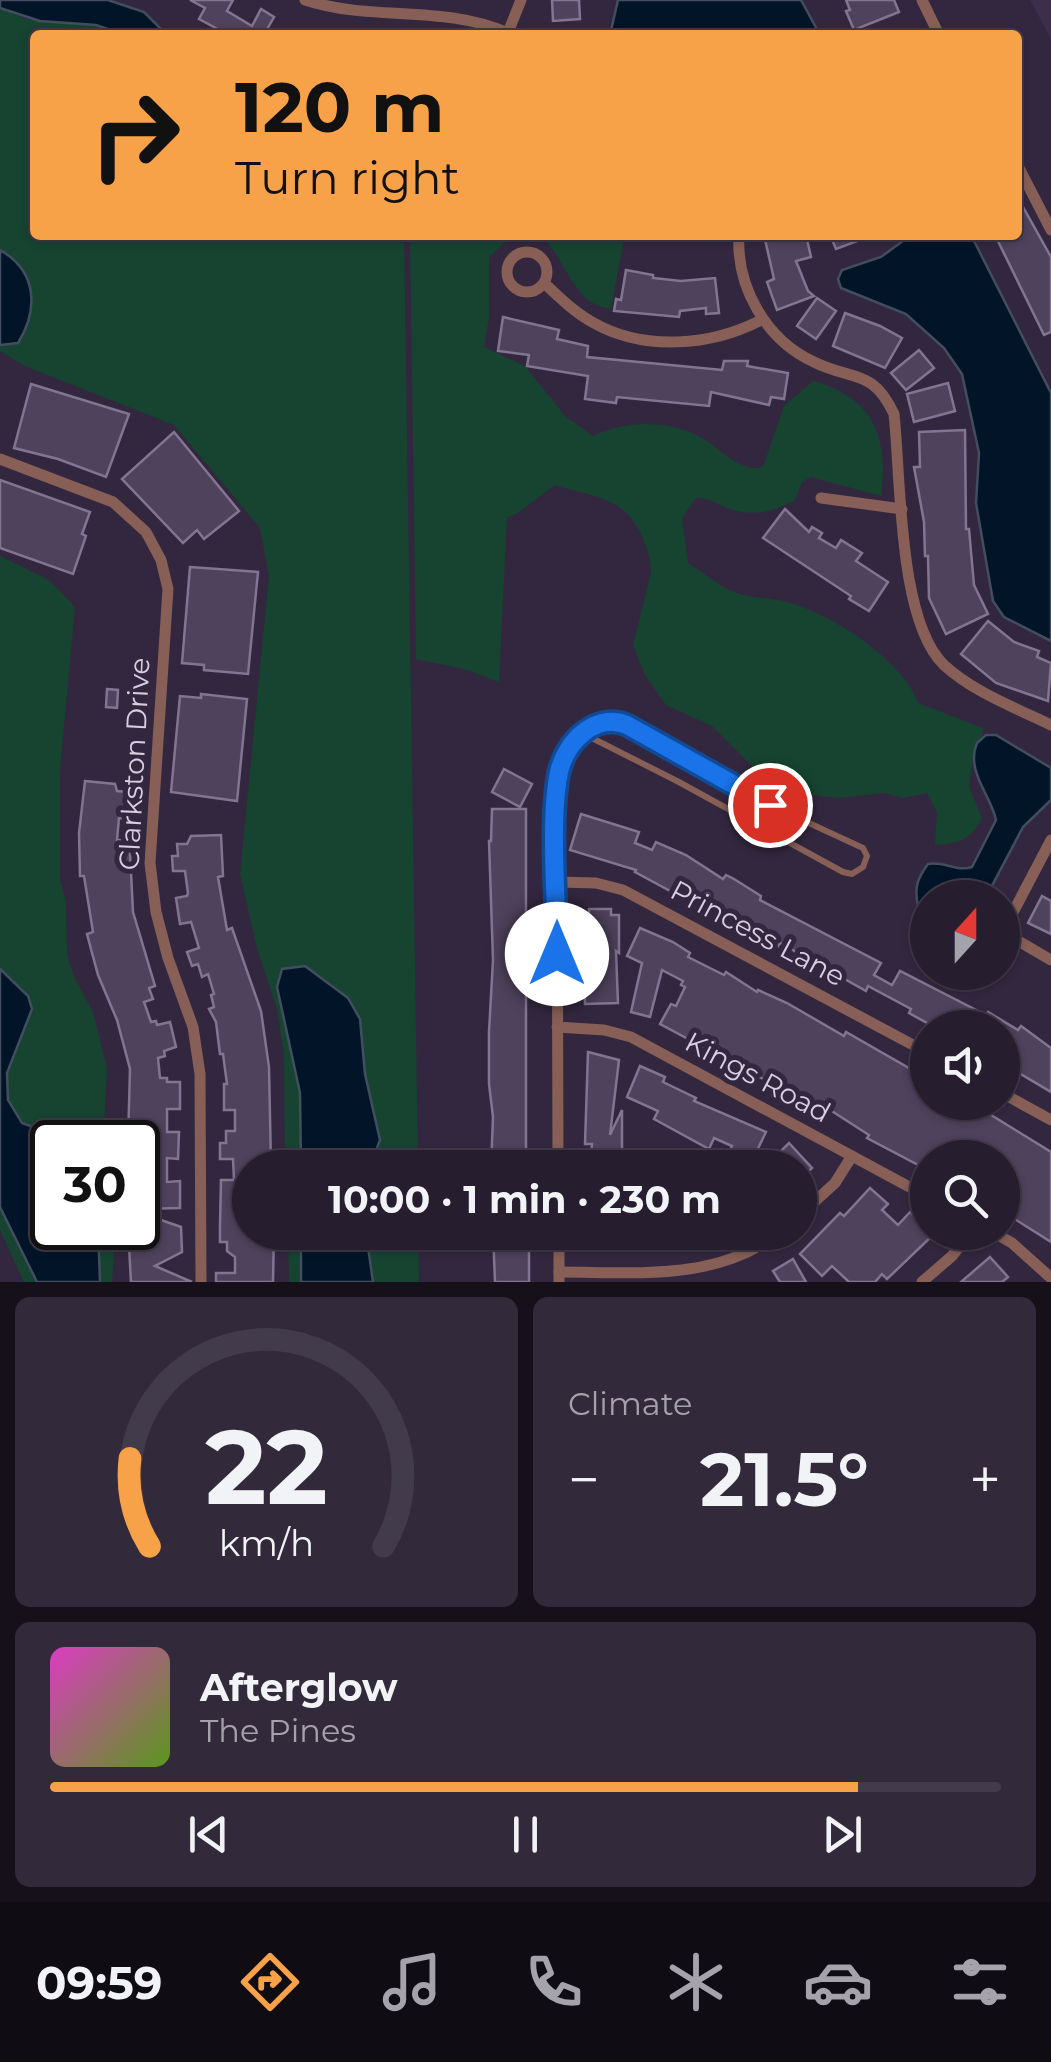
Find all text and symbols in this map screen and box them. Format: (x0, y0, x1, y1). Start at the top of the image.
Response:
text: 120 m (235, 64, 445, 150)
icon: right (70, 70, 200, 200)
text: Turn right (235, 150, 460, 205)
street label: Clarkston Drive (111, 657, 157, 871)
pin (728, 763, 813, 848)
icon: arrive (743, 778, 798, 833)
street label: Princess Lane (665, 873, 851, 993)
north arrow (910, 880, 1020, 990)
map controls (910, 880, 1020, 1250)
position arrow (505, 902, 609, 1006)
button: sound (910, 1010, 1020, 1120)
street label: Kings Road (679, 1024, 837, 1130)
speed limit sign: 30 (30, 1120, 160, 1250)
button: search (910, 1140, 1020, 1250)
text: 10:00 · 1 min · 230 m (328, 1176, 721, 1223)
text: Climate (568, 1384, 692, 1423)
text: 22 (205, 1403, 328, 1530)
text: 21.5° (700, 1433, 869, 1525)
text: − (568, 1446, 600, 1513)
text: + (969, 1446, 1001, 1513)
text: km/h (219, 1521, 314, 1565)
text: Afterglow (200, 1664, 398, 1711)
text: The Pines (200, 1711, 356, 1750)
icon: previous (181, 1807, 236, 1862)
icon: pause (498, 1807, 553, 1862)
icon: next (815, 1807, 870, 1862)
icon: directions (235, 1947, 305, 2017)
icon: music (377, 1947, 447, 2017)
icon: phone (519, 1947, 589, 2017)
icon: climate (661, 1947, 731, 2017)
icon: car (803, 1947, 873, 2017)
icon: filters (945, 1947, 1015, 2017)
text: 09:59 (36, 1955, 162, 2010)

